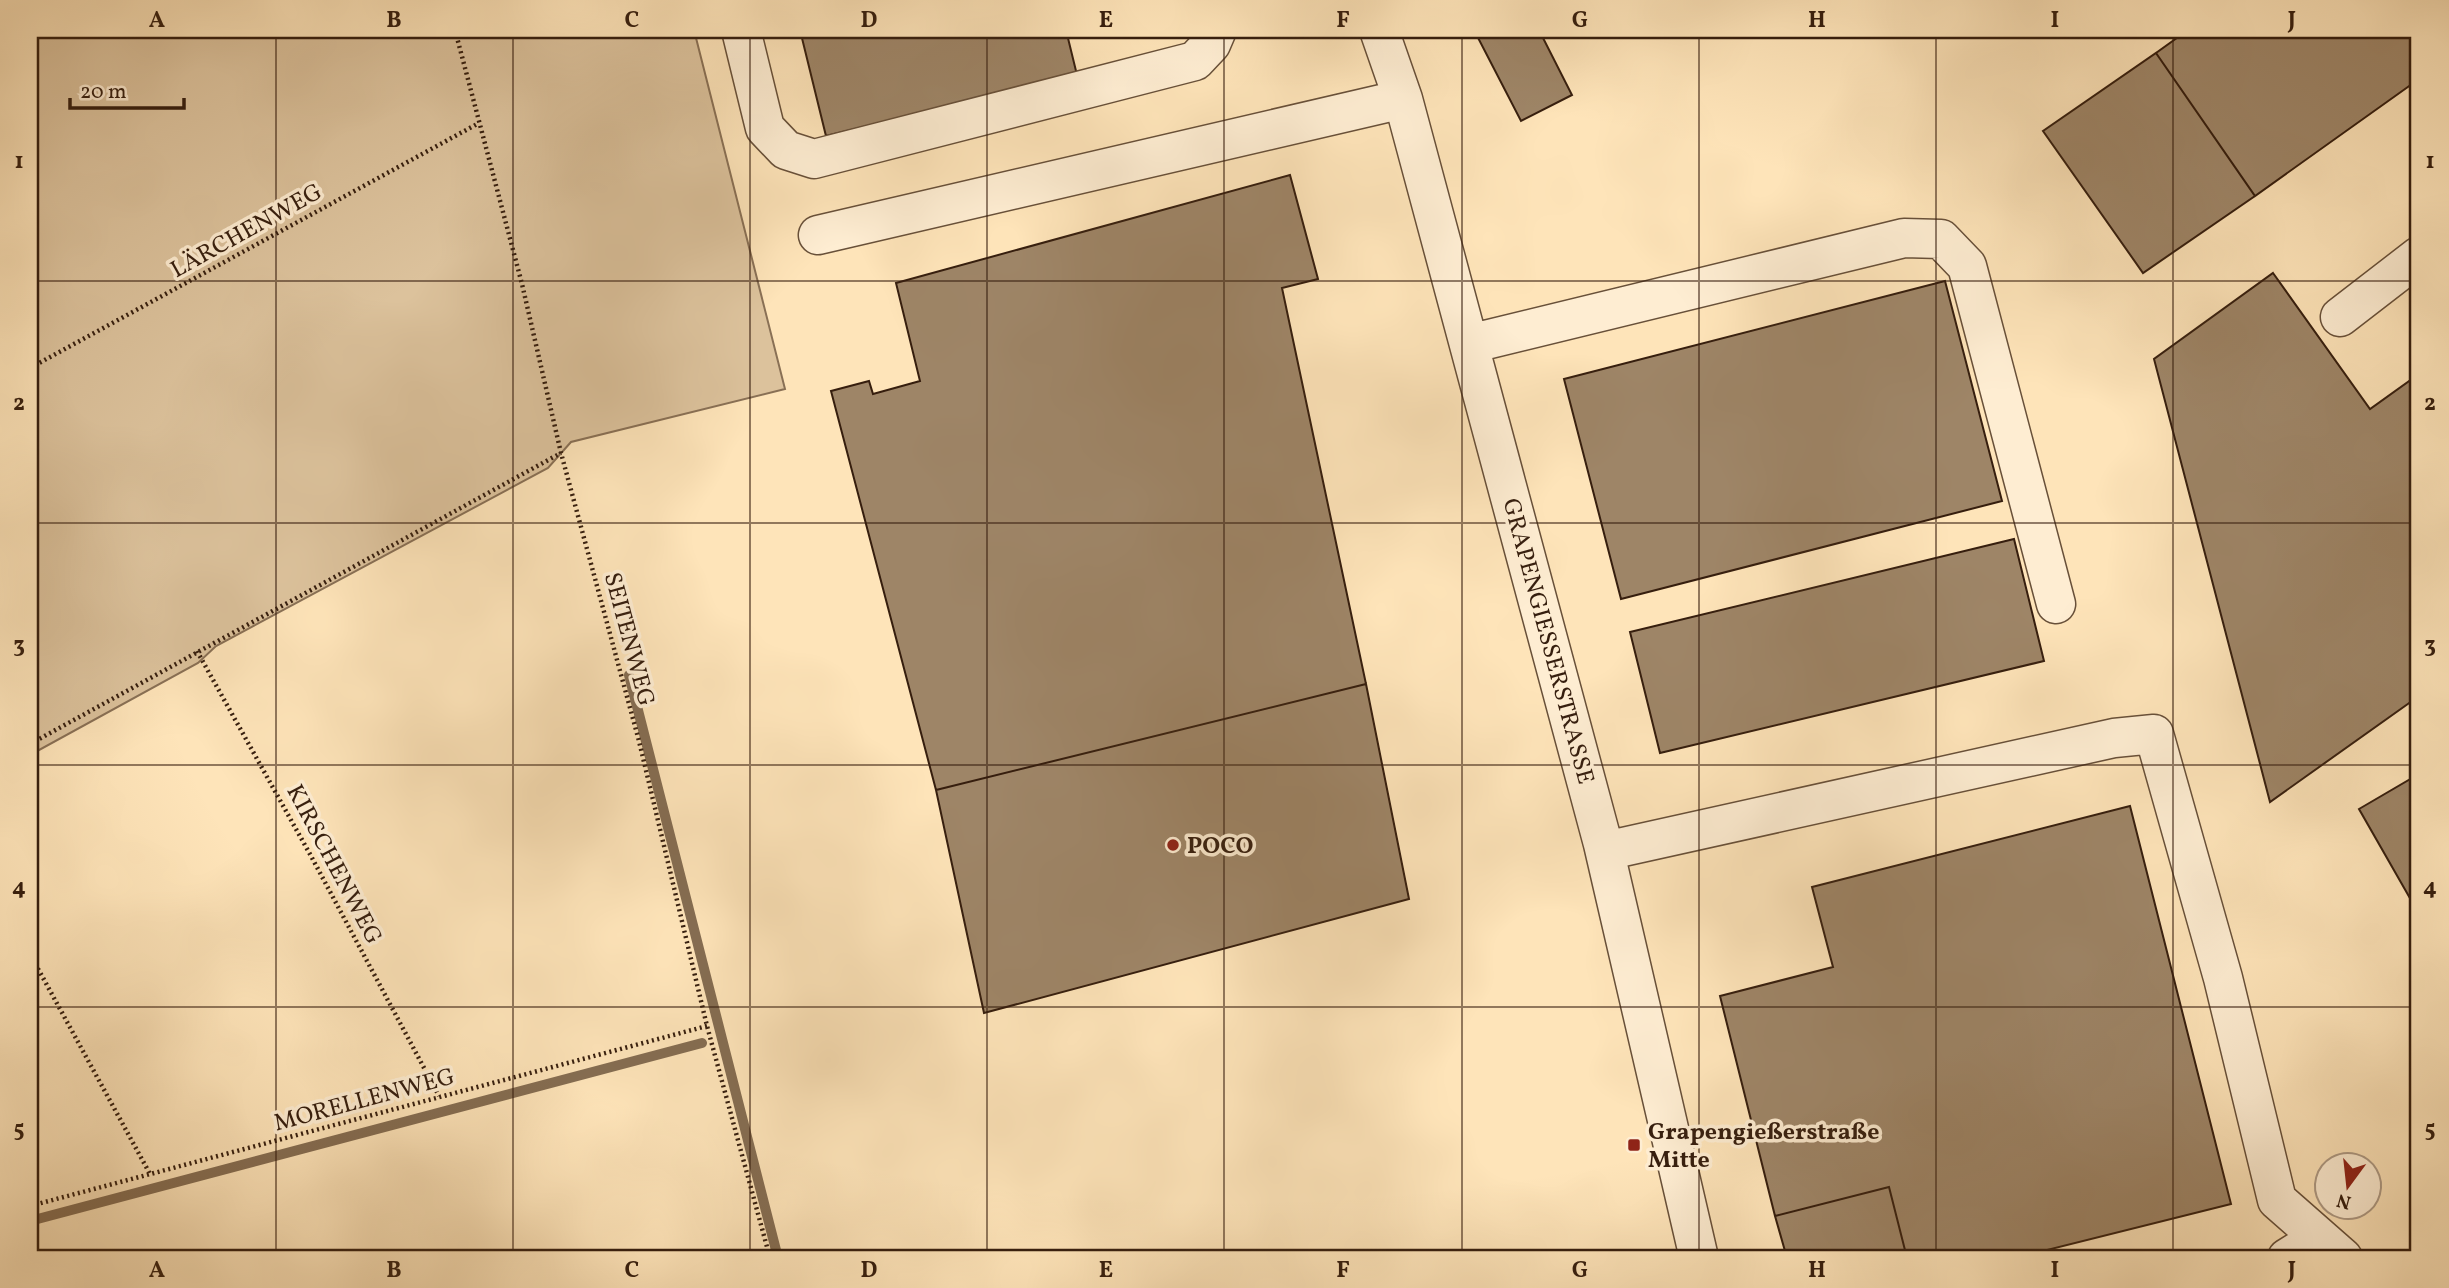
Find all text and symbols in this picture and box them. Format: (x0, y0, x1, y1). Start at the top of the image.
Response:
text: A (149, 5, 165, 37)
text: B (386, 5, 402, 37)
text: C (625, 5, 639, 37)
text: D (861, 5, 878, 37)
text: E (1099, 5, 1113, 37)
text: F (1336, 5, 1350, 37)
text: G (1572, 5, 1588, 37)
text: H (1808, 5, 1826, 37)
text: I (2051, 5, 2059, 37)
text: J (2287, 5, 2296, 37)
scale bar (70, 66, 184, 110)
text: 20 m (80, 78, 126, 107)
text: 1 (14, 146, 24, 178)
text: 1 (2425, 146, 2435, 178)
street label: LÄRCHENWEG (165, 176, 329, 288)
text: 2 (13, 388, 25, 420)
text: 2 (2424, 388, 2436, 420)
street label: GRAPENGIESSERSTRASSE (1492, 495, 1602, 788)
street label: SEITENWEG (594, 569, 662, 710)
text: 3 (13, 630, 25, 662)
text: 3 (2424, 630, 2436, 662)
street label: KIRSCHENWEG (277, 779, 390, 951)
place label: POCO (1187, 830, 1253, 864)
marker: POCO (1165, 837, 1181, 853)
text: 4 (12, 872, 26, 904)
text: 4 (2423, 872, 2437, 904)
street label: MORELLENWEG (270, 1060, 459, 1141)
text: 5 (13, 1114, 25, 1146)
text: 5 (2424, 1114, 2436, 1146)
place label: Grapengießerstraße Mitte (1648, 1116, 1880, 1178)
marker: Grapengießerstraße Mitte (1626, 1137, 1642, 1153)
north arrow (2312, 1152, 2382, 1222)
text: N (2334, 1186, 2354, 1215)
text: A (149, 1255, 165, 1287)
text: B (386, 1255, 402, 1287)
text: C (625, 1255, 639, 1287)
text: D (861, 1255, 878, 1287)
text: E (1099, 1255, 1113, 1287)
text: F (1336, 1255, 1350, 1287)
text: G (1572, 1255, 1588, 1287)
text: H (1808, 1255, 1826, 1287)
text: I (2051, 1255, 2059, 1287)
text: J (2287, 1255, 2296, 1287)

